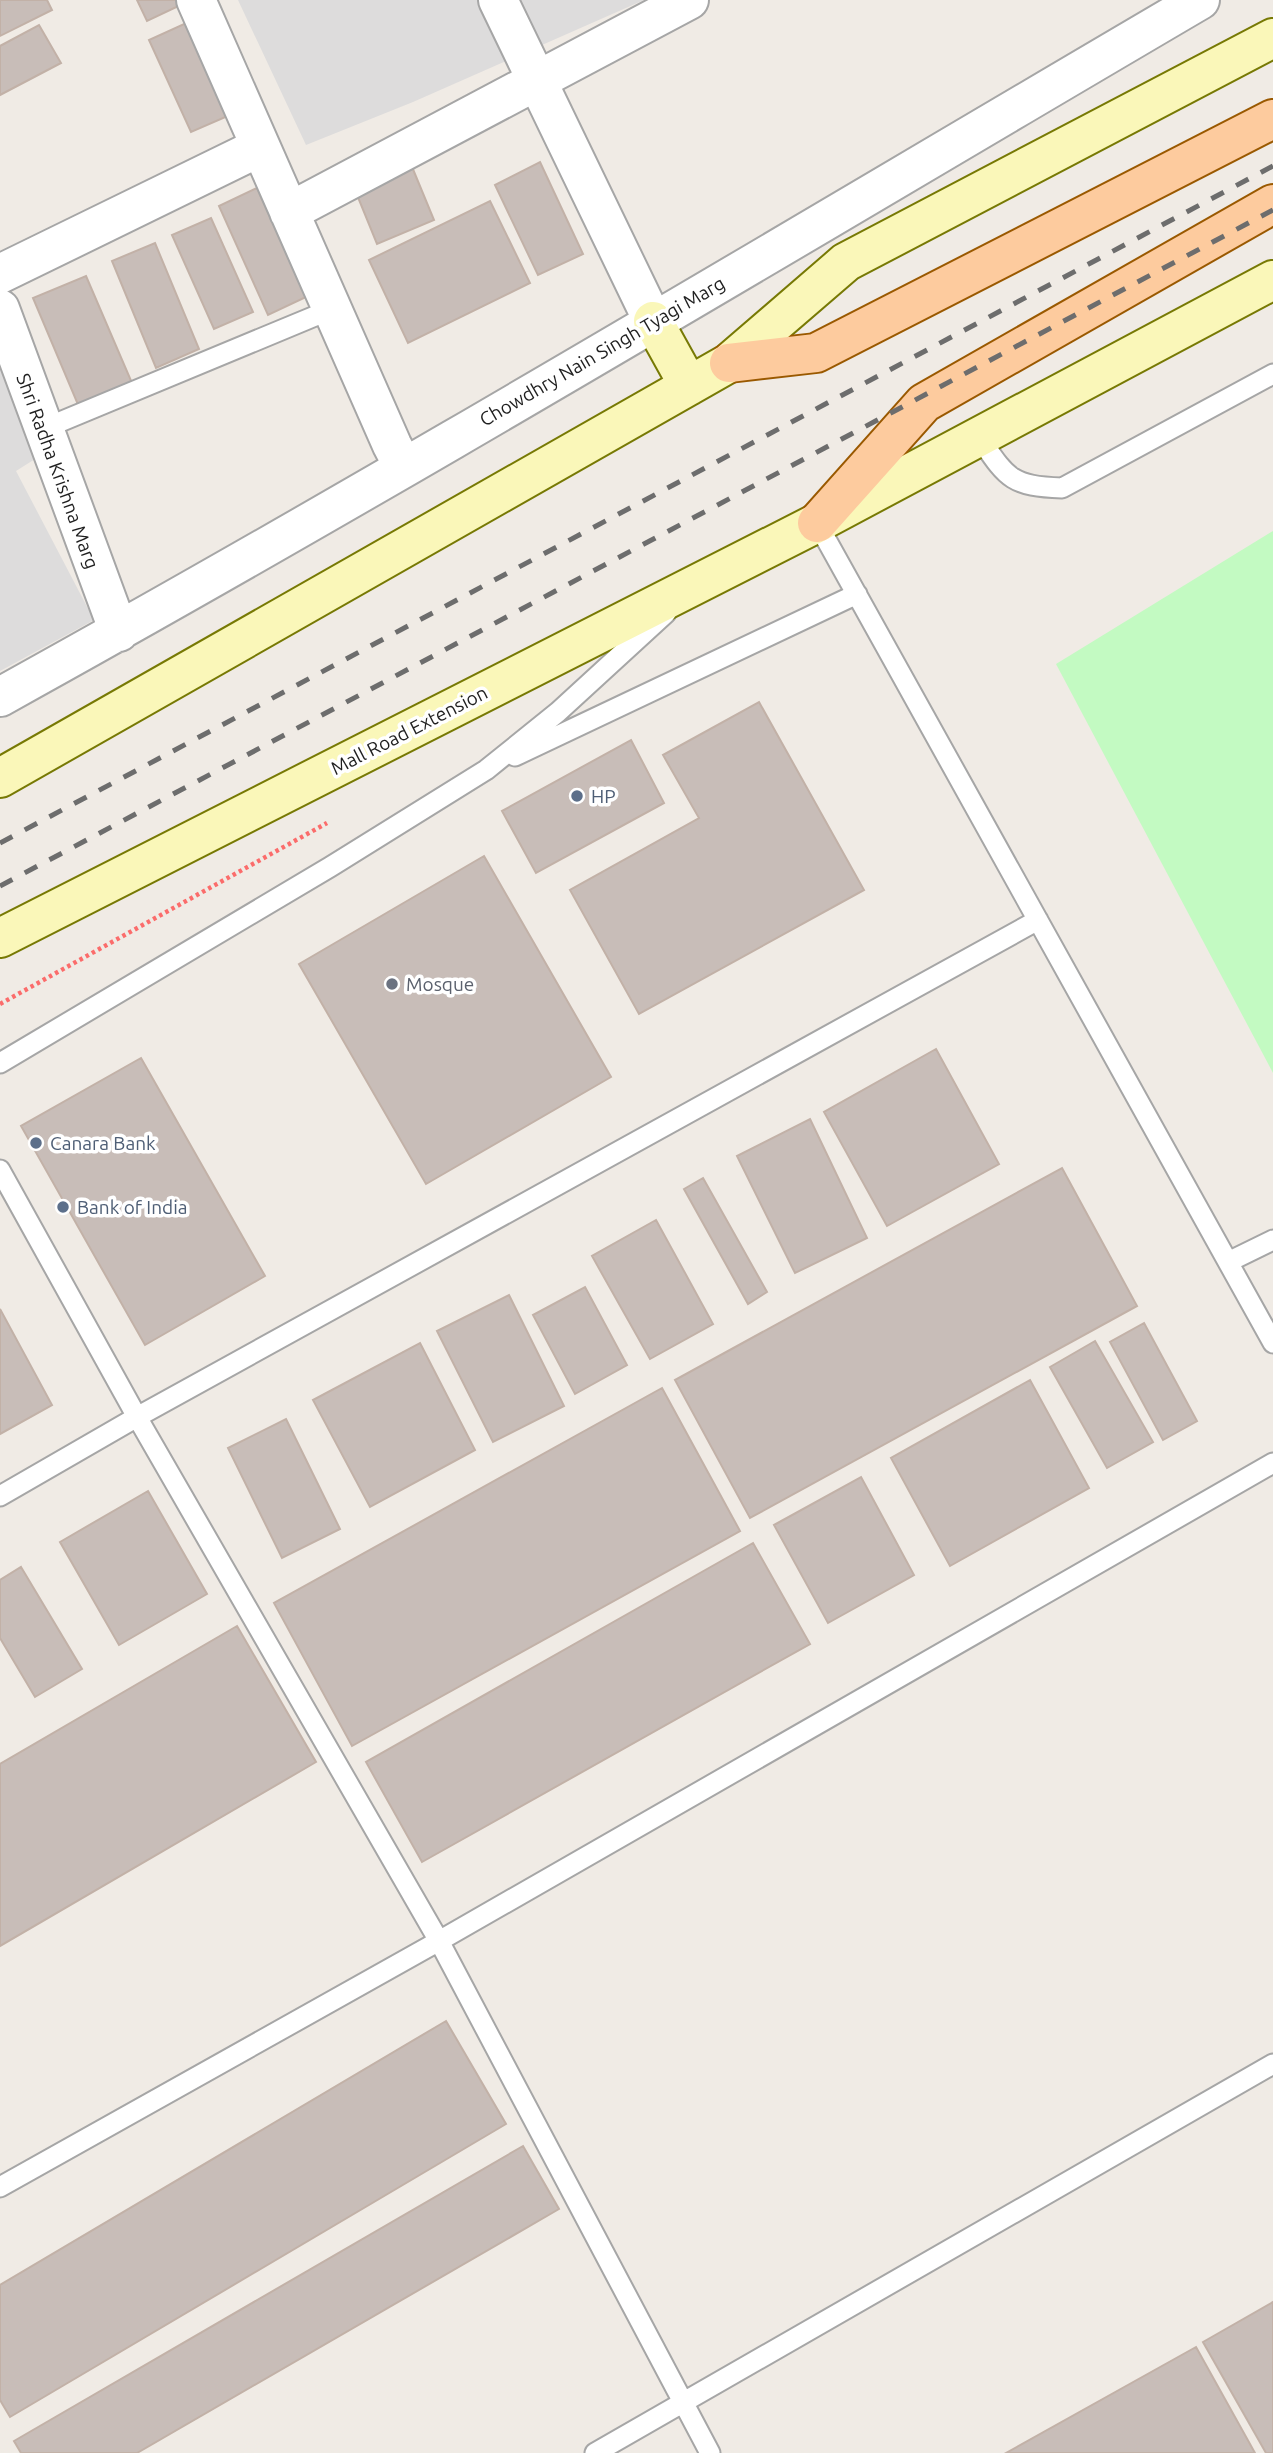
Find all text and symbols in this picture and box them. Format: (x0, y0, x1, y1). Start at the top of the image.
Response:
street label: Chowdhry Nain Singh Tyagi Marg (475, 272, 729, 430)
street label: Shri Radha Krishna Marg (12, 370, 104, 572)
street label: Mall Road Extension (327, 681, 491, 779)
place label: HP (591, 785, 616, 807)
marker: HP (569, 788, 585, 804)
place label: Mosque (406, 973, 474, 995)
marker: Mosque (384, 976, 400, 992)
place label: Canara Bank (50, 1132, 156, 1154)
marker: Canara Bank (28, 1135, 44, 1151)
place label: Bank of India (77, 1196, 188, 1218)
marker: Bank of India (55, 1199, 71, 1215)

